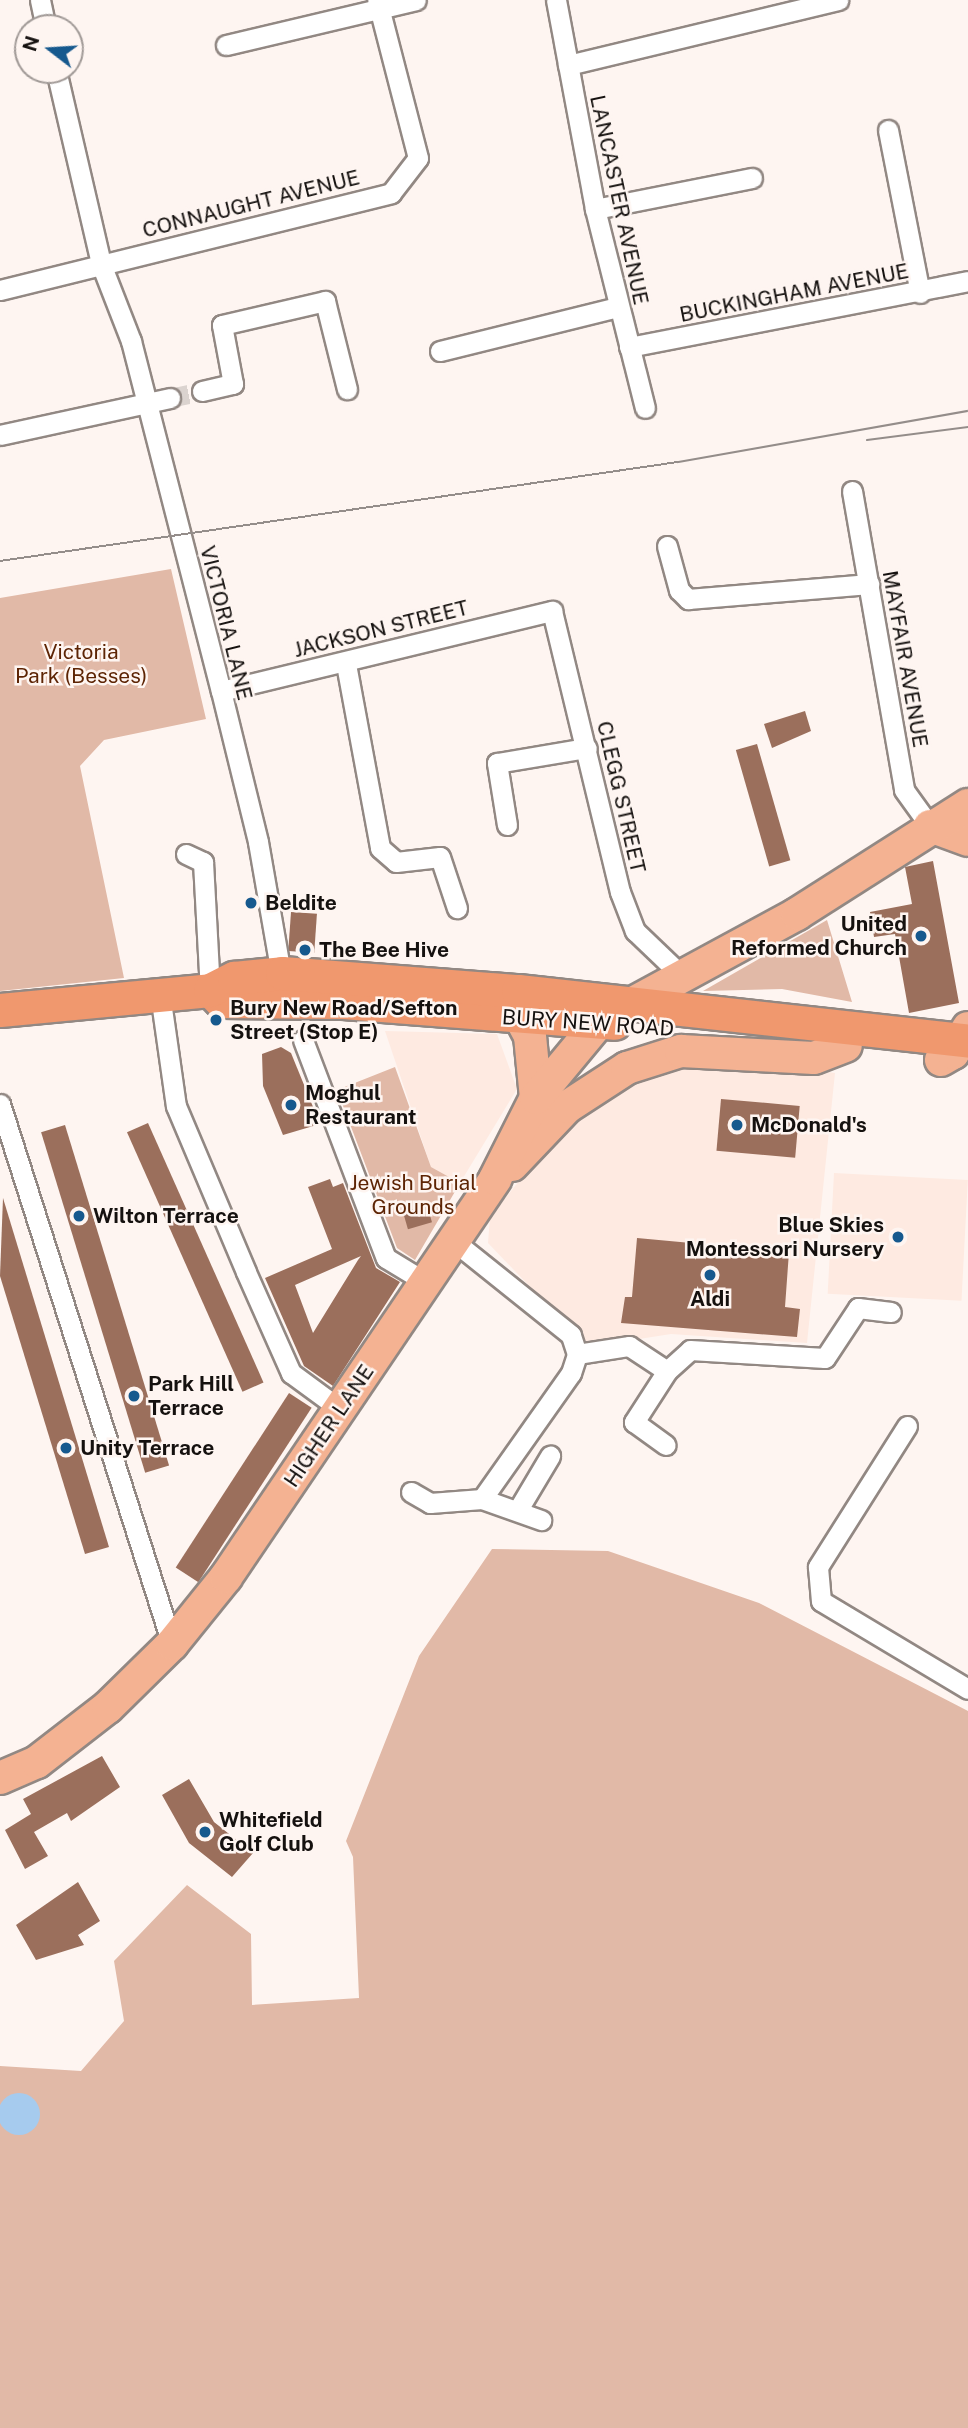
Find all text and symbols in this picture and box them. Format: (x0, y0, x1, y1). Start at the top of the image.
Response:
north arrow (14, 14, 84, 84)
text: N (18, 33, 44, 54)
street label: LANCASTER AVENUE (584, 93, 654, 307)
street label: CONNAUGHT AVENUE (140, 165, 362, 243)
street label: BUCKINGHAM AVENUE (677, 258, 911, 328)
street label: VICTORIA LANE (195, 543, 257, 703)
street label: MAYFAIR AVENUE (877, 569, 933, 749)
street label: JACKSON STREET (291, 595, 471, 663)
park label: Victoria Park (Besses) (15, 639, 147, 689)
street label: CLEGG STREET (591, 719, 651, 875)
place label: Beldite (265, 890, 337, 916)
marker: Beldite (243, 895, 259, 911)
place label: United Reformed Church (731, 911, 907, 961)
marker: United Reformed Church (913, 928, 929, 944)
place label: The Bee Hive (319, 937, 449, 963)
marker: The Bee Hive (297, 942, 313, 958)
place label: Bury New Road/Sefton Street (Stop E) (230, 995, 458, 1045)
street label: BURY NEW ROAD (501, 1004, 675, 1042)
marker: Bury New Road/Sefton Street (Stop E) (208, 1012, 224, 1028)
place label: Moghul Restaurant (305, 1080, 417, 1130)
marker: Moghul Restaurant (283, 1097, 299, 1113)
place label: McDonald's (751, 1112, 867, 1138)
marker: McDonald's (729, 1117, 745, 1133)
park label: Jewish Burial Grounds (349, 1170, 477, 1220)
place label: Wilton Terrace (93, 1203, 239, 1229)
marker: Wilton Terrace (71, 1208, 87, 1224)
place label: Blue Skies Montessori Nursery (686, 1212, 884, 1262)
marker: Blue Skies Montessori Nursery (890, 1229, 906, 1245)
marker: Aldi (702, 1267, 718, 1283)
place label: Aldi (690, 1286, 730, 1312)
street label: HIGHER LANE (279, 1360, 379, 1492)
place label: Park Hill Terrace (148, 1371, 234, 1421)
marker: Park Hill Terrace (126, 1388, 142, 1404)
place label: Unity Terrace (80, 1435, 215, 1461)
marker: Unity Terrace (58, 1440, 74, 1456)
place label: Whitefield Golf Club (219, 1807, 323, 1857)
marker: Whitefield Golf Club (197, 1824, 213, 1840)

